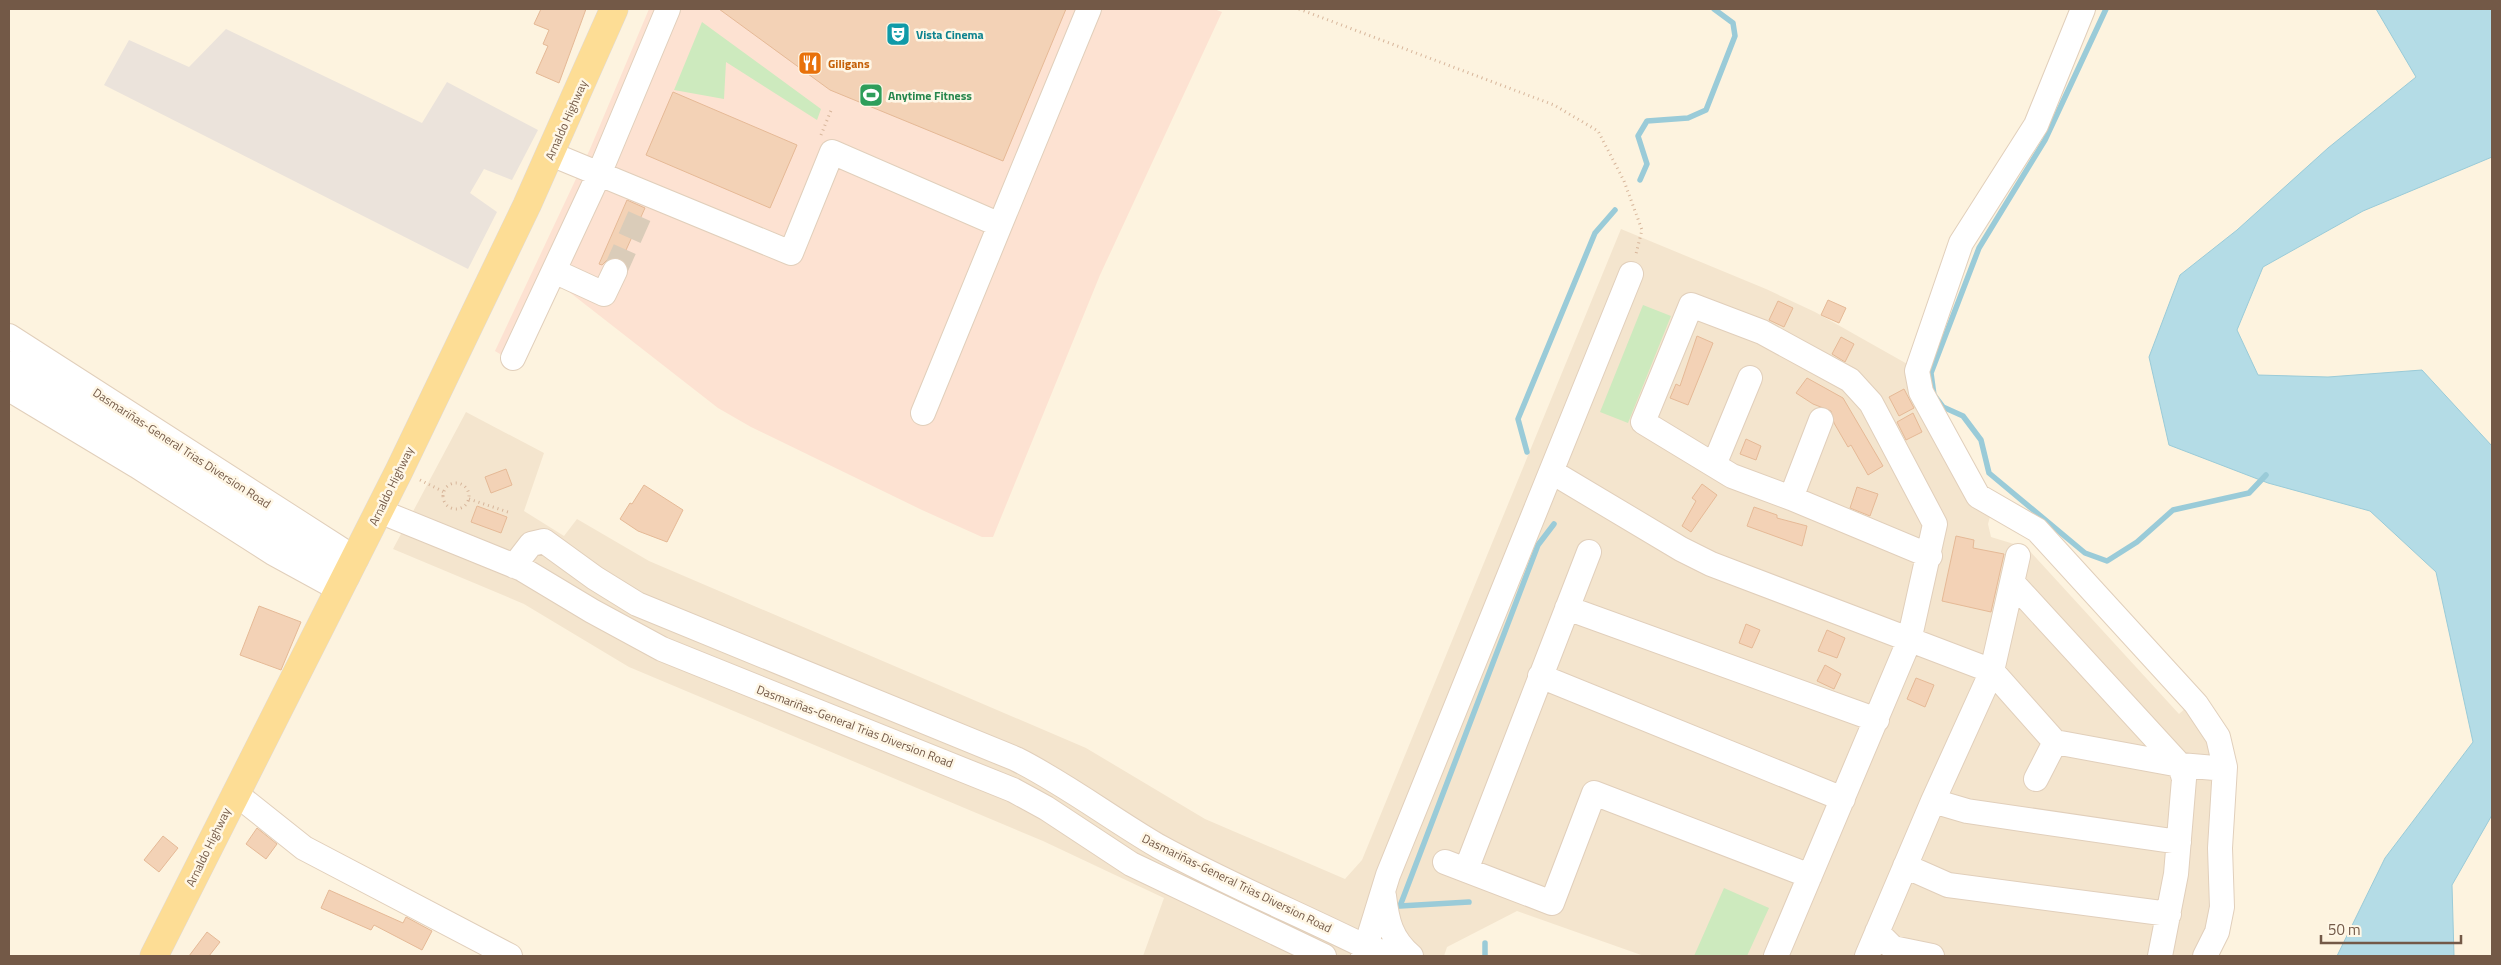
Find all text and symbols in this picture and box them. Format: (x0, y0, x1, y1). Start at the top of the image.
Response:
theatre icon: Vista Cinema (885, 21, 911, 47)
place label: Vista Cinema (916, 25, 984, 44)
restaurant icon: Giligans (797, 50, 823, 76)
place label: Giligans (828, 54, 870, 73)
street label: Arnaldo Highway (540, 77, 592, 163)
sports icon: Anytime Fitness (858, 82, 884, 108)
place label: Anytime Fitness (888, 86, 972, 105)
street label: Dasmariñas-General Trias Diversion Road (89, 383, 275, 513)
street label: Arnaldo Highway (364, 443, 418, 529)
street label: Dasmariñas-General Trias Diversion Road (754, 680, 956, 772)
street label: Arnaldo Highway (181, 804, 235, 890)
street label: Dasmariñas-General Trias Diversion Road (1139, 829, 1335, 937)
scale bar (2321, 912, 2461, 944)
text: 50 m (2328, 918, 2361, 941)

